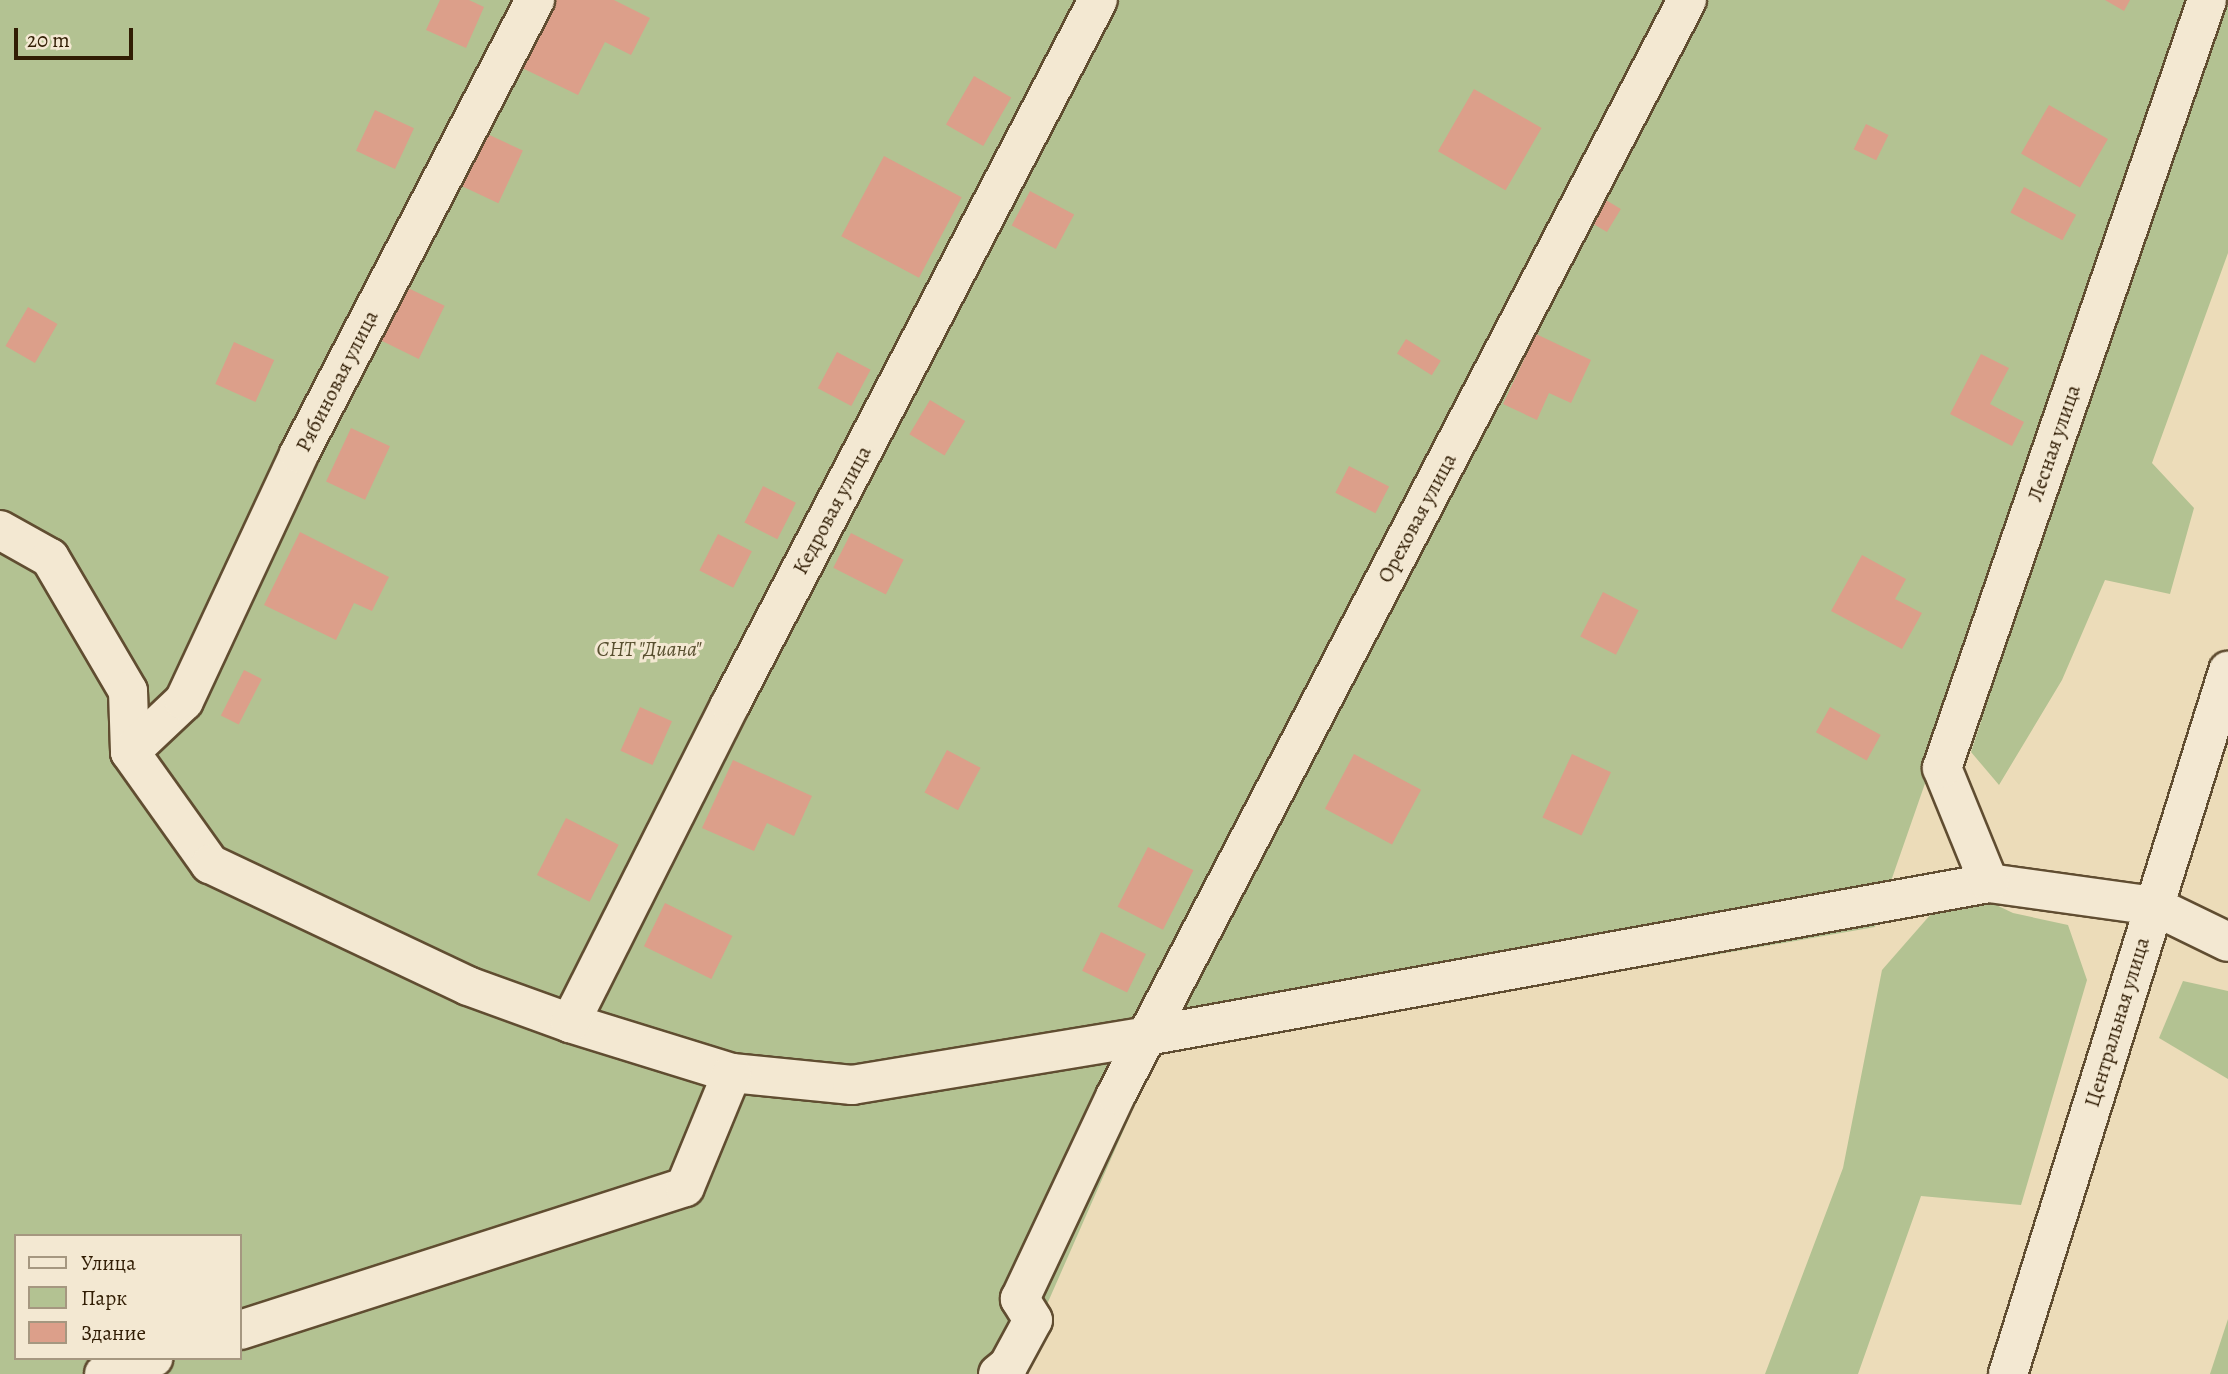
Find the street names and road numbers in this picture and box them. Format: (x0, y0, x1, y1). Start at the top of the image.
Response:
street label: Рябиновая улица (290, 306, 384, 456)
street label: Лесная улица (2022, 381, 2086, 505)
street label: Кедровая улица (788, 441, 876, 579)
street label: Ореховая улица (1372, 449, 1462, 587)
street label: Центральная улица (2079, 934, 2155, 1110)

